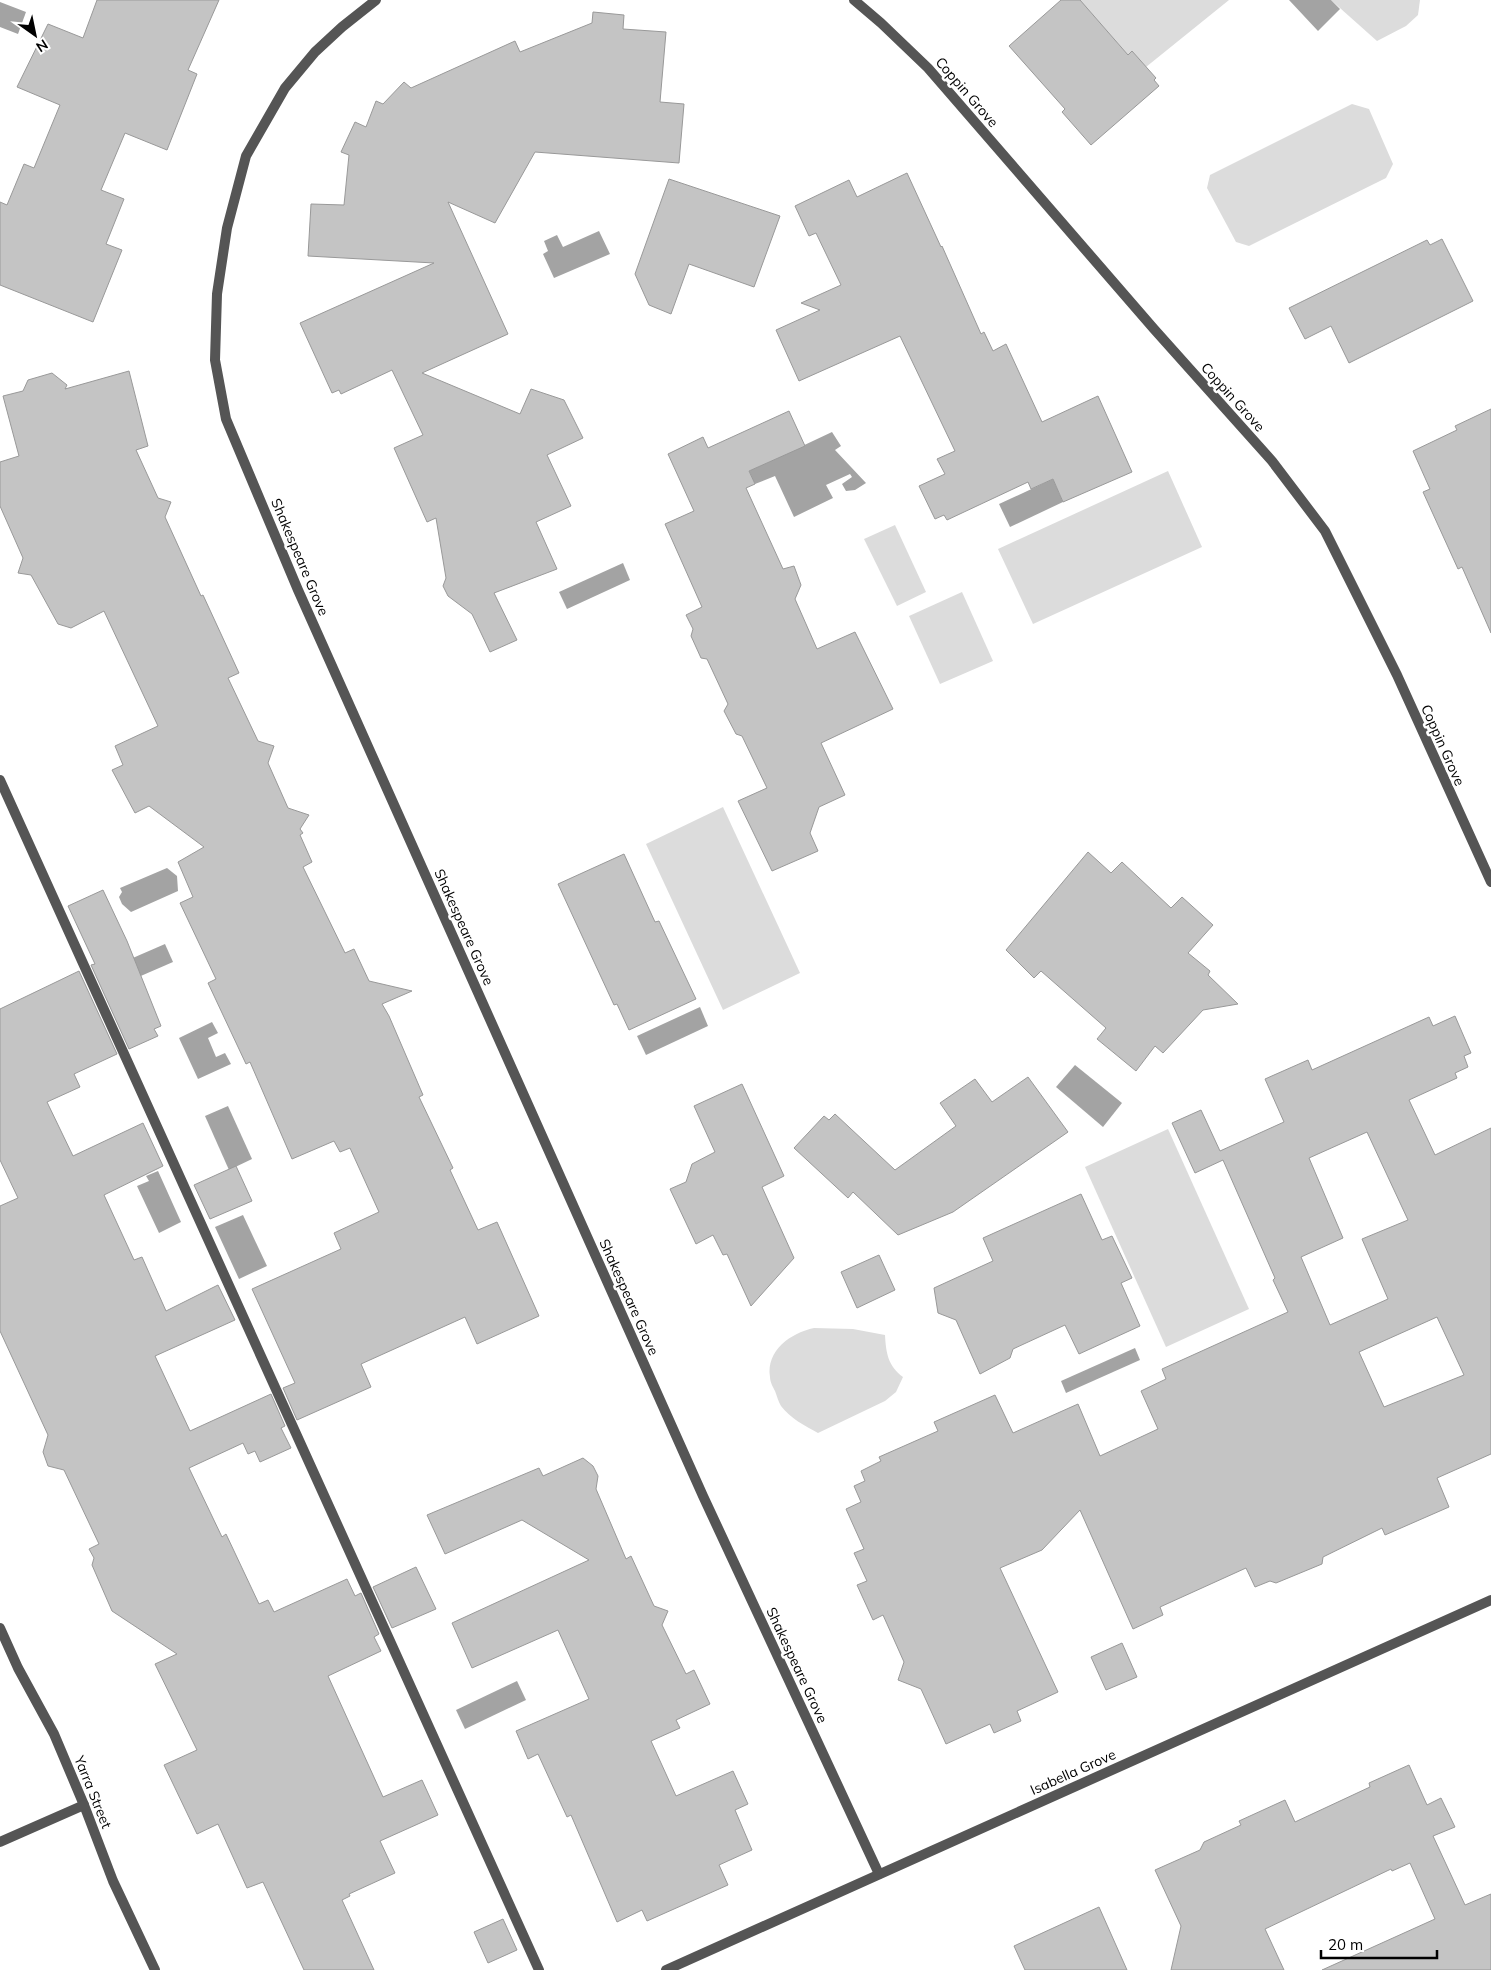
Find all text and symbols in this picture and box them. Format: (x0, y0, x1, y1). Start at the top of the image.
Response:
north arrow (10, 10, 60, 60)
text: N (33, 35, 51, 56)
street label: Coppin Grove (932, 53, 1002, 131)
street label: Coppin Grove (1197, 359, 1269, 435)
street label: Shakespeare Grove (267, 496, 333, 618)
street label: Coppin Grove (1417, 702, 1469, 788)
street label: Shakespeare Grove (430, 866, 498, 988)
street label: Shakespeare Grove (595, 1236, 663, 1358)
street label: Shakespeare Grove (762, 1604, 832, 1726)
street label: Isabella Grove (1027, 1745, 1119, 1799)
street label: Yarra Street (70, 1752, 116, 1831)
scale bar (1321, 1928, 1437, 1960)
text: 20 m (1328, 1935, 1363, 1954)

